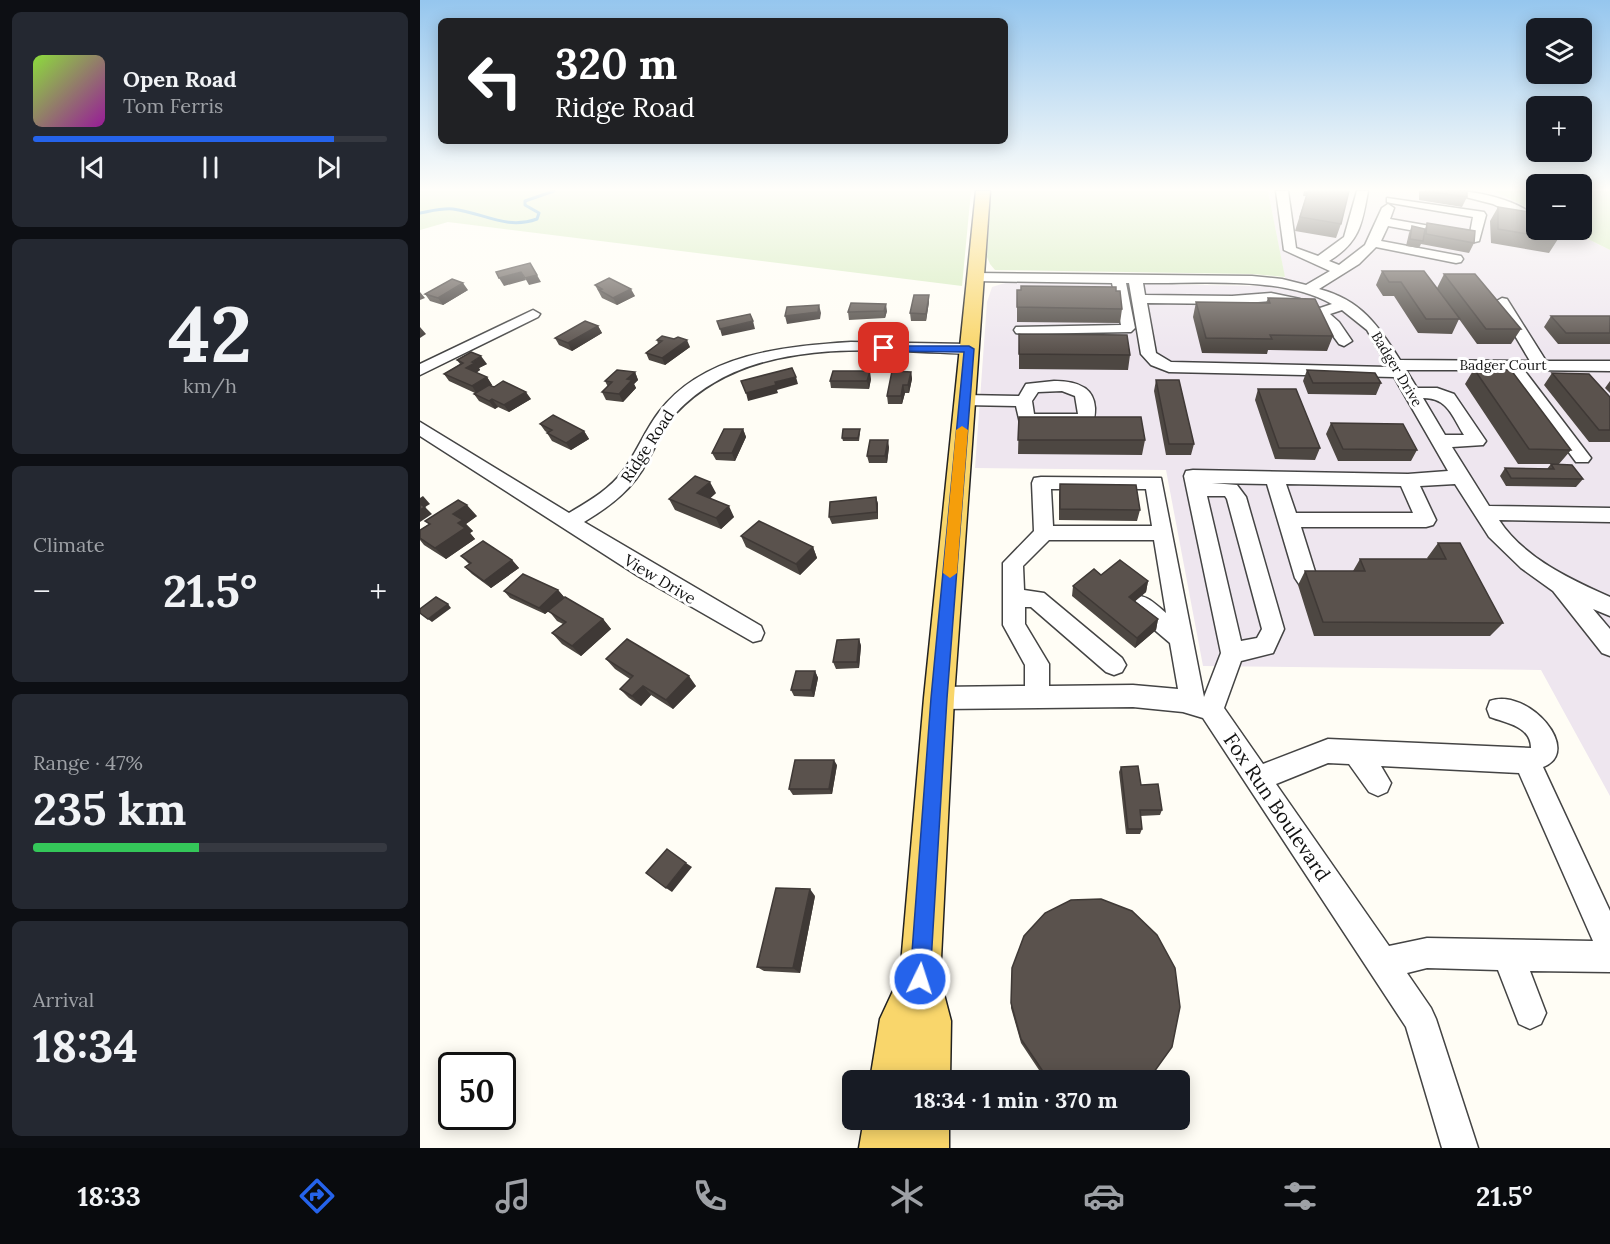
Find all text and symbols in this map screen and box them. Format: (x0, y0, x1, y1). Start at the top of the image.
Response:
map controls (1526, 18, 1592, 240)
button: layers (1526, 18, 1592, 84)
text: 320 m (555, 37, 677, 91)
icon: left (456, 42, 534, 120)
text: Open Road (123, 65, 237, 93)
text: Ridge Road (555, 90, 695, 124)
text: Tom Ferris (123, 93, 223, 118)
button: + (1526, 96, 1592, 162)
icon: previous (76, 151, 109, 184)
icon: pause (194, 151, 227, 184)
icon: next (312, 151, 345, 184)
button: − (1526, 174, 1592, 240)
text: 42 (168, 284, 252, 383)
pin (858, 322, 909, 373)
street label: Badger Drive (1368, 328, 1427, 410)
icon: arrive (867, 331, 900, 364)
street label: Badger Court (1459, 356, 1547, 374)
text: km/h (183, 373, 237, 398)
street label: Ridge Road (616, 405, 678, 486)
text: Climate (33, 532, 105, 557)
street label: View Drive (620, 549, 700, 608)
text: 21.5° (163, 562, 257, 619)
text: − (33, 570, 51, 612)
text: + (369, 570, 387, 612)
street label: Fox Run Boulevard (1219, 728, 1336, 885)
text: Range · 47% (33, 750, 143, 775)
text: 235 km (33, 780, 186, 837)
position arrow (888, 947, 952, 1011)
text: Arrival (33, 987, 94, 1012)
text: 18:34 (33, 1017, 138, 1074)
speed limit sign: 50 (438, 1052, 516, 1130)
text: 18:34 · 1 min · 370 m (914, 1086, 1118, 1114)
icon: directions (296, 1175, 338, 1217)
icon: music (492, 1175, 534, 1217)
icon: phone (689, 1175, 731, 1217)
icon: climate (886, 1175, 928, 1217)
icon: car (1083, 1175, 1125, 1217)
icon: filters (1279, 1175, 1321, 1217)
text: 18:33 (77, 1179, 141, 1213)
text: 21.5° (1476, 1179, 1533, 1213)

